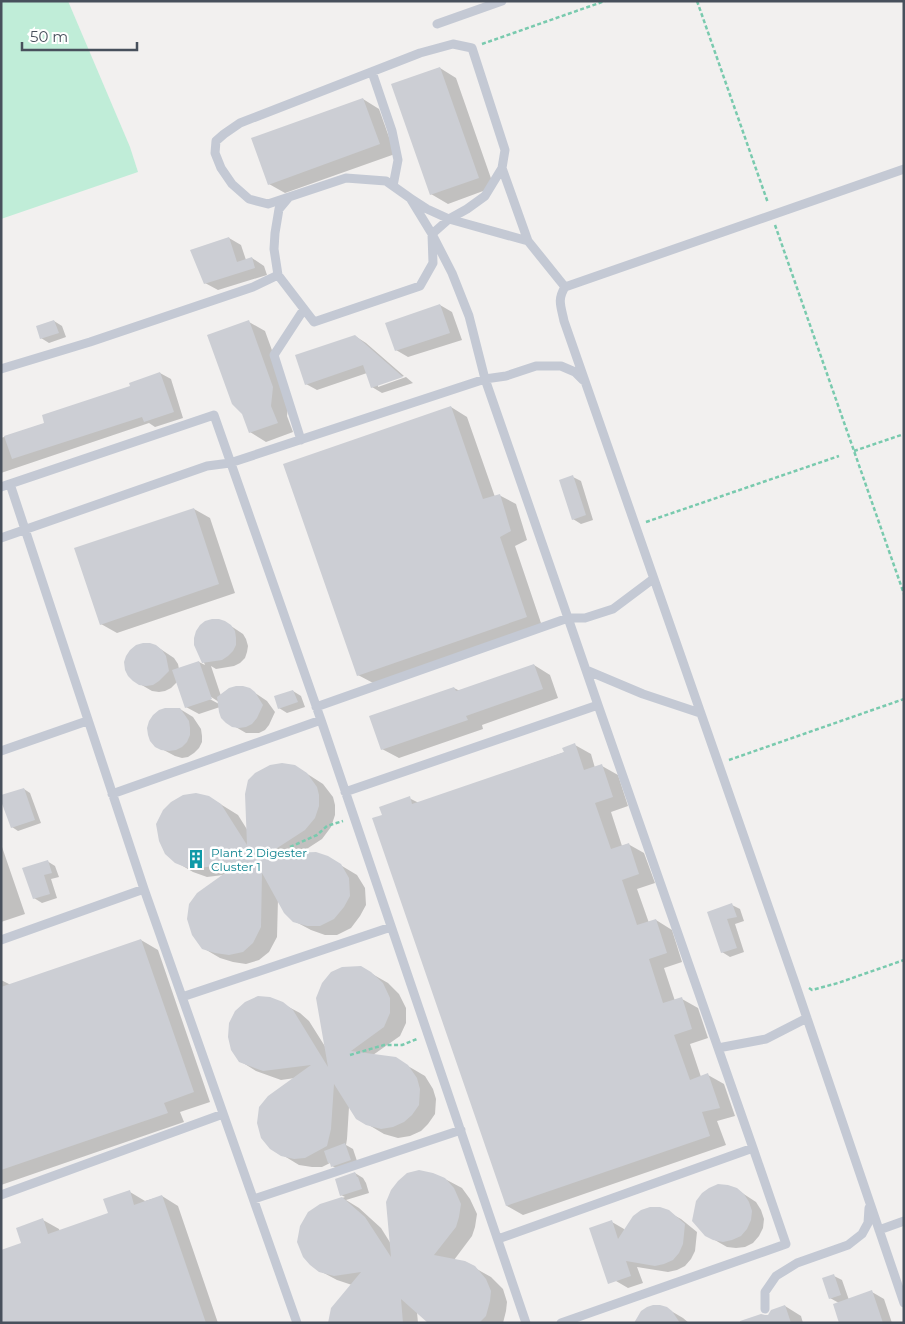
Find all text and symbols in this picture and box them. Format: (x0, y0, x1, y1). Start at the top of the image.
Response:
scale bar (22, 20, 138, 52)
text: 50 m (30, 27, 68, 46)
place label: Plant 2 Digester Cluster 1 (211, 845, 307, 874)
building icon: Plant 2 Digester Cluster 1 (185, 848, 207, 870)

